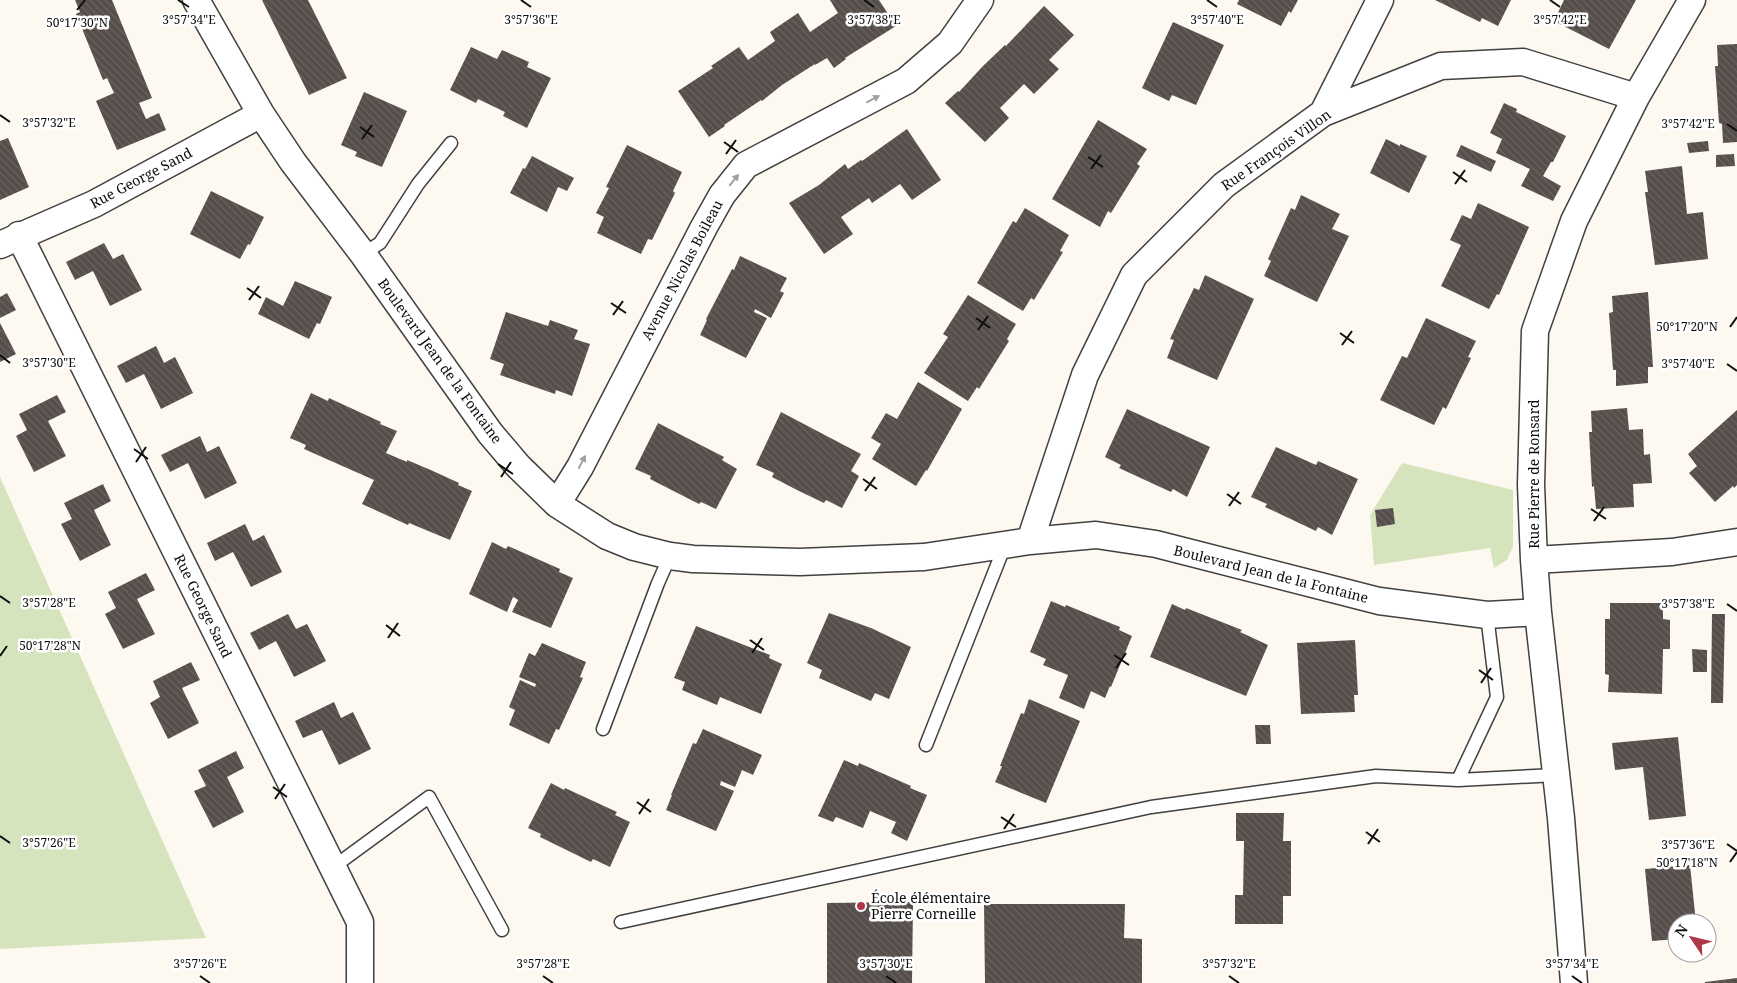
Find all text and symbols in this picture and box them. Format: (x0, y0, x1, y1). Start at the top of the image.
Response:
text: 3°57'34"E (162, 11, 216, 28)
text: 3°57'36"E (504, 11, 558, 28)
text: 3°57'38"E (847, 11, 901, 28)
text: 3°57'40"E (1190, 11, 1244, 28)
text: 3°57'42"E (1533, 11, 1587, 28)
text: 50°17'30"N (46, 14, 108, 31)
one-way arrow (865, 95, 880, 103)
street label: Rue François Villon (1217, 105, 1334, 195)
text: 3°57'32"E (22, 114, 76, 131)
text: 3°57'42"E (1661, 115, 1715, 132)
street label: Rue George Sand (86, 142, 196, 213)
one-way arrow (728, 174, 739, 187)
street label: Avenue Nicolas Boileau (636, 196, 727, 343)
street label: Boulevard Jean de la Fontaine (374, 274, 507, 447)
text: 50°17'20"N (1656, 318, 1718, 335)
text: 3°57'30"E (22, 354, 76, 371)
text: 3°57'40"E (1661, 355, 1715, 372)
street label: Rue Pierre de Ronsard (1524, 399, 1543, 549)
one-way arrow (578, 455, 587, 469)
street label: Boulevard Jean de la Fontaine (1172, 540, 1370, 607)
street label: Rue George Sand (170, 551, 237, 661)
text: 3°57'28"E (22, 594, 76, 611)
text: 3°57'38"E (1661, 595, 1715, 612)
text: 50°17'28"N (19, 637, 81, 654)
text: 3°57'26"E (22, 834, 76, 851)
text: 3°57'36"E (1661, 836, 1715, 853)
text: 50°17'18"N (1656, 854, 1718, 871)
place label: École élémentaire Pierre Corneille (871, 888, 991, 923)
marker: École élémentaire Pierre Corneille (855, 900, 867, 912)
north arrow (1667, 913, 1717, 963)
text: N (1670, 920, 1692, 940)
text: 3°57'26"E (173, 955, 227, 972)
text: 3°57'28"E (516, 955, 570, 972)
text: 3°57'30"E (859, 955, 913, 972)
text: 3°57'32"E (1202, 955, 1256, 972)
text: 3°57'34"E (1545, 955, 1599, 972)

